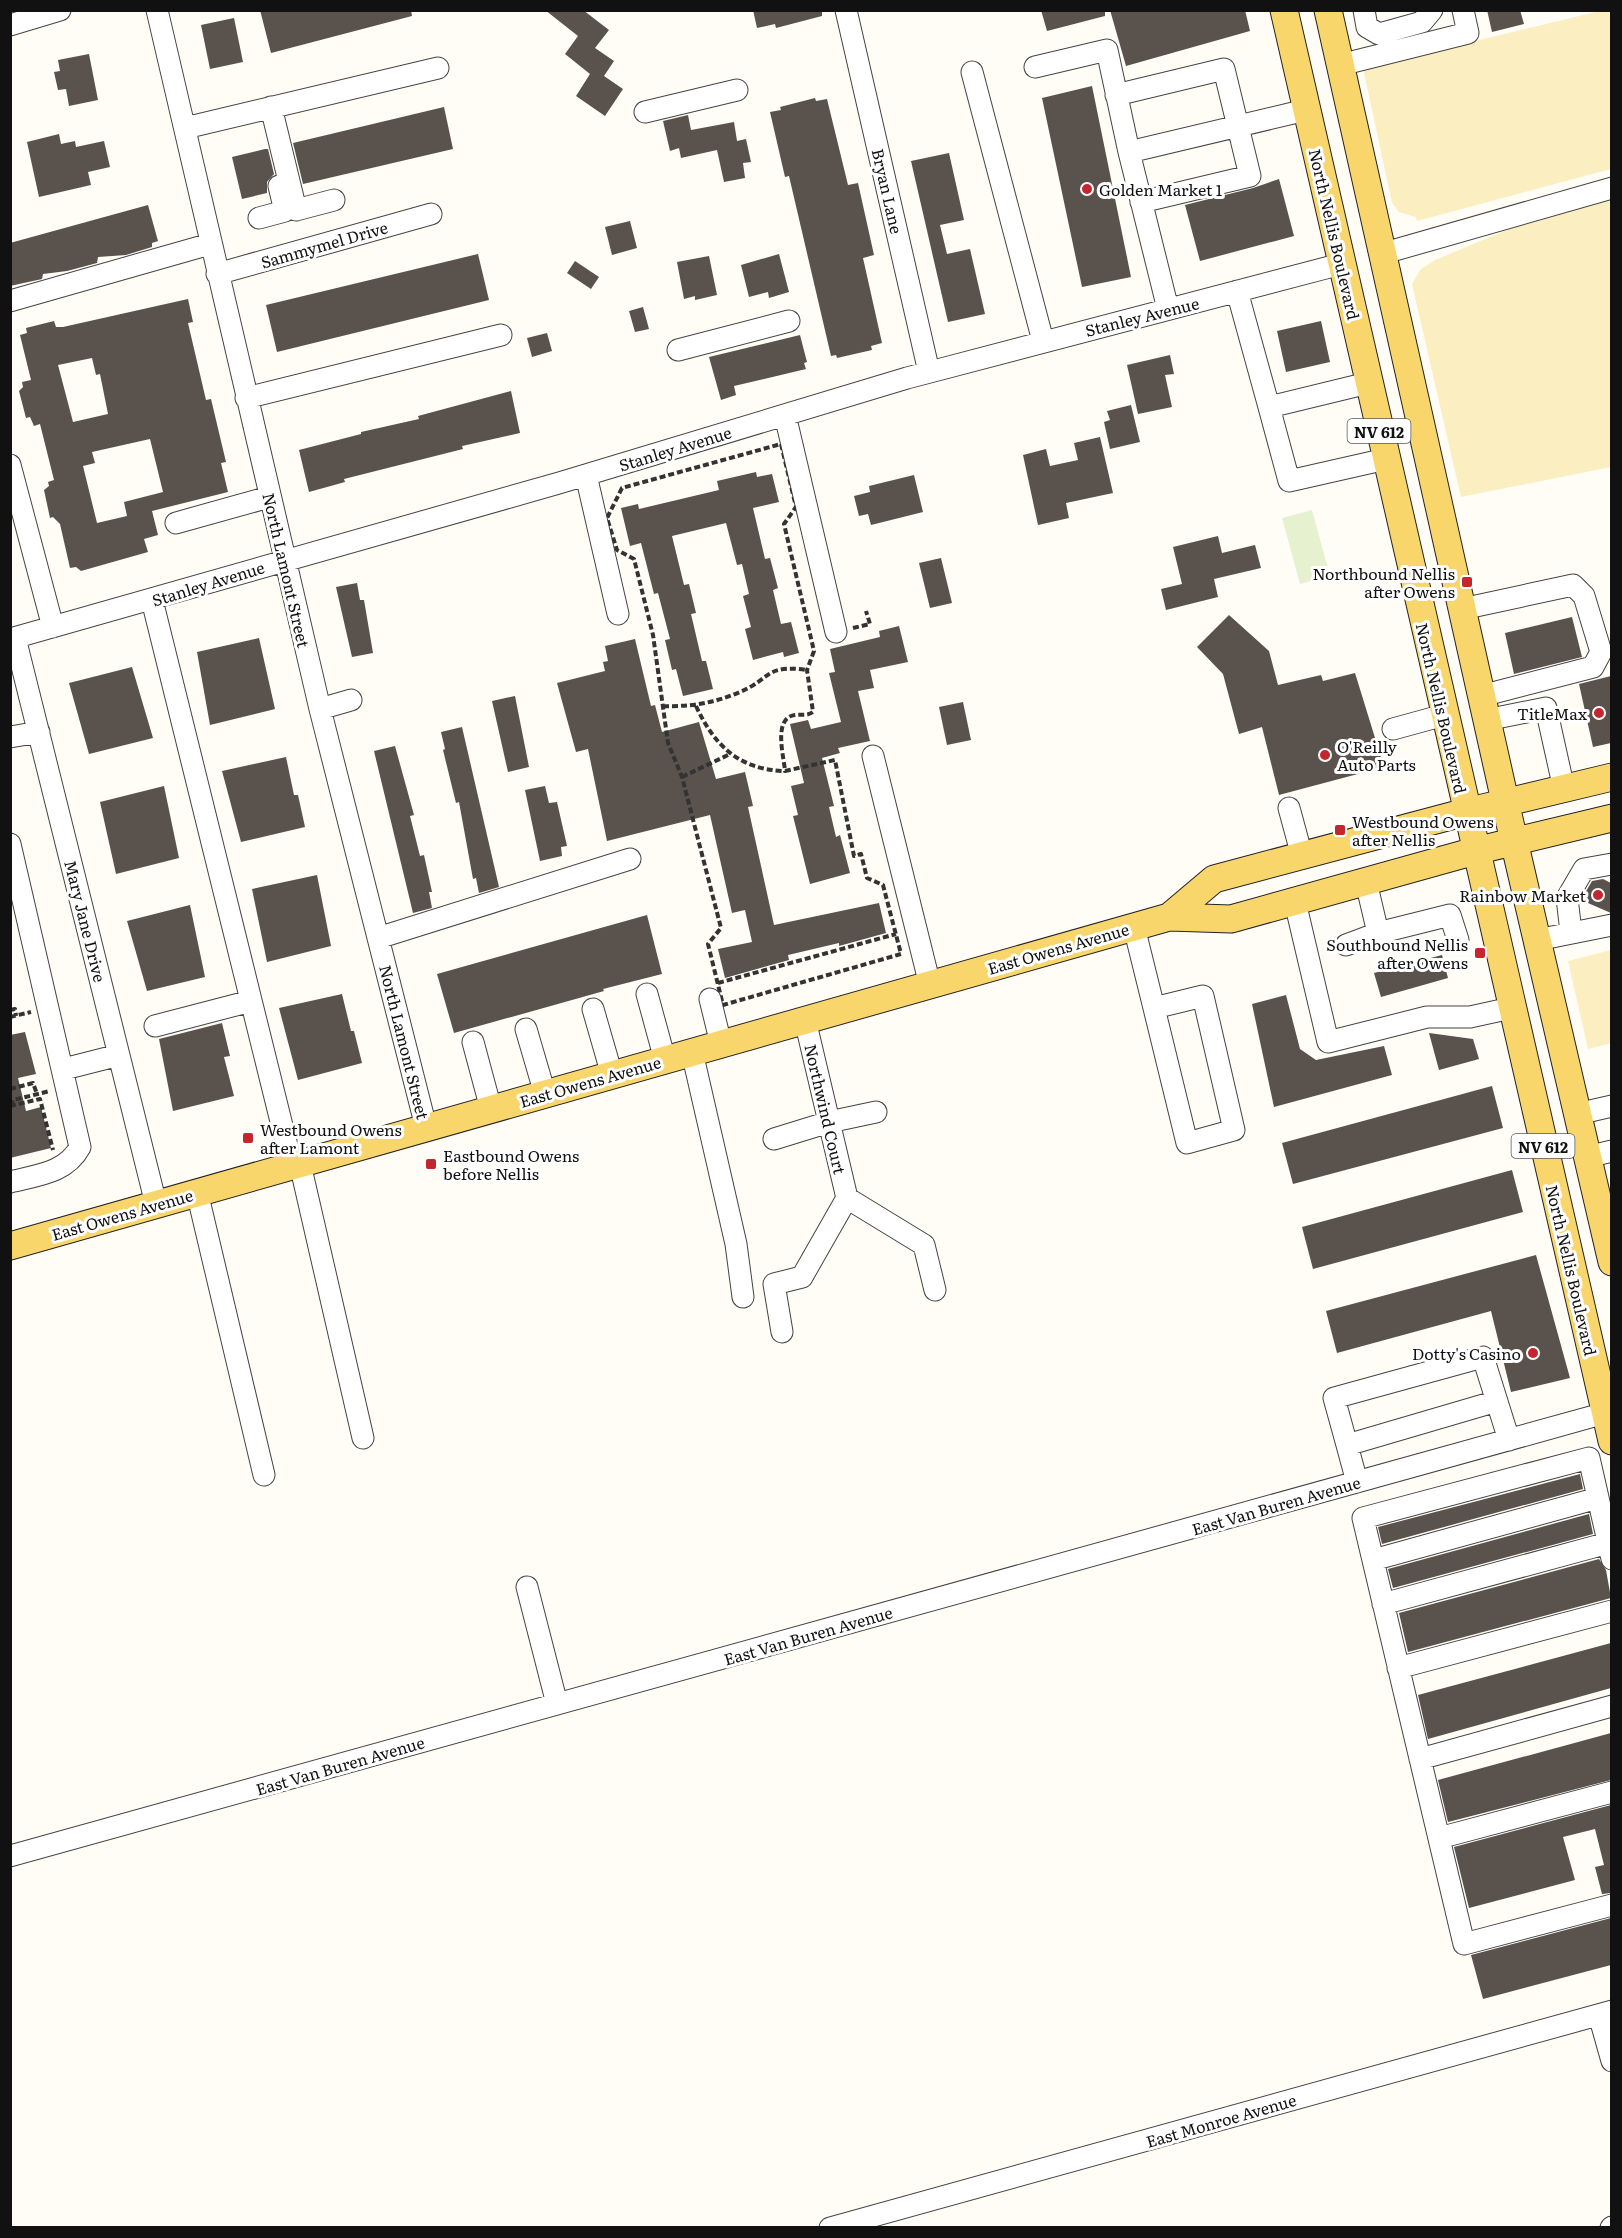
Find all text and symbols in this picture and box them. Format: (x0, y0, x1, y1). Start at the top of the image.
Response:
street label: Bryan Lane (867, 146, 909, 236)
street label: North Nellis Boulevard (1304, 146, 1366, 322)
place label: Golden Market 1 (1099, 177, 1223, 201)
marker: Golden Market 1 (1080, 182, 1094, 196)
street label: Sammymel Drive (258, 214, 390, 274)
street label: Stanley Avenue (1083, 290, 1201, 342)
street label: Stanley Avenue (616, 419, 734, 477)
road number: NV 612 (1348, 419, 1410, 443)
street label: North Lamont Street (257, 490, 317, 650)
street label: Stanley Avenue (149, 554, 267, 612)
place label: Northbound Nellis after Owens (1313, 561, 1455, 603)
marker: Northbound Nellis after Owens (1460, 575, 1474, 589)
street label: North Nellis Boulevard (1411, 620, 1473, 796)
place label: TitleMax (1517, 701, 1588, 725)
marker: TitleMax (1592, 706, 1606, 720)
place label: O'Reilly Auto Parts (1337, 734, 1416, 776)
marker: O'Reilly Auto Parts (1318, 748, 1332, 762)
place label: Westbound Owens after Nellis (1352, 809, 1494, 851)
marker: Westbound Owens after Nellis (1333, 823, 1347, 837)
street label: Mary Jane Drive (59, 857, 113, 985)
place label: Rainbow Market (1459, 883, 1587, 907)
marker: Rainbow Market (1591, 888, 1605, 902)
street label: East Owens Avenue (984, 916, 1132, 980)
place label: Southbound Nellis after Owens (1326, 932, 1468, 974)
marker: Southbound Nellis after Owens (1473, 946, 1487, 960)
street label: North Lamont Street (374, 962, 436, 1122)
street label: Northwind Court (799, 1041, 853, 1177)
street label: East Owens Avenue (516, 1049, 664, 1113)
place label: Westbound Owens after Lamont (260, 1117, 402, 1159)
marker: Westbound Owens after Lamont (241, 1131, 255, 1145)
road number: NV 612 (1512, 1134, 1574, 1158)
place label: Eastbound Owens before Nellis (443, 1143, 579, 1185)
marker: Eastbound Owens before Nellis (424, 1157, 438, 1171)
street label: East Owens Avenue (48, 1182, 196, 1246)
street label: North Nellis Boulevard (1541, 1182, 1603, 1358)
place label: Dotty's Casino (1412, 1341, 1521, 1365)
marker: Dotty's Casino (1526, 1346, 1540, 1360)
street label: East Van Buren Avenue (1189, 1469, 1363, 1541)
street label: East Van Buren Avenue (721, 1599, 895, 1671)
street label: East Van Buren Avenue (253, 1729, 427, 1801)
street label: East Monroe Avenue (1143, 2087, 1299, 2153)

